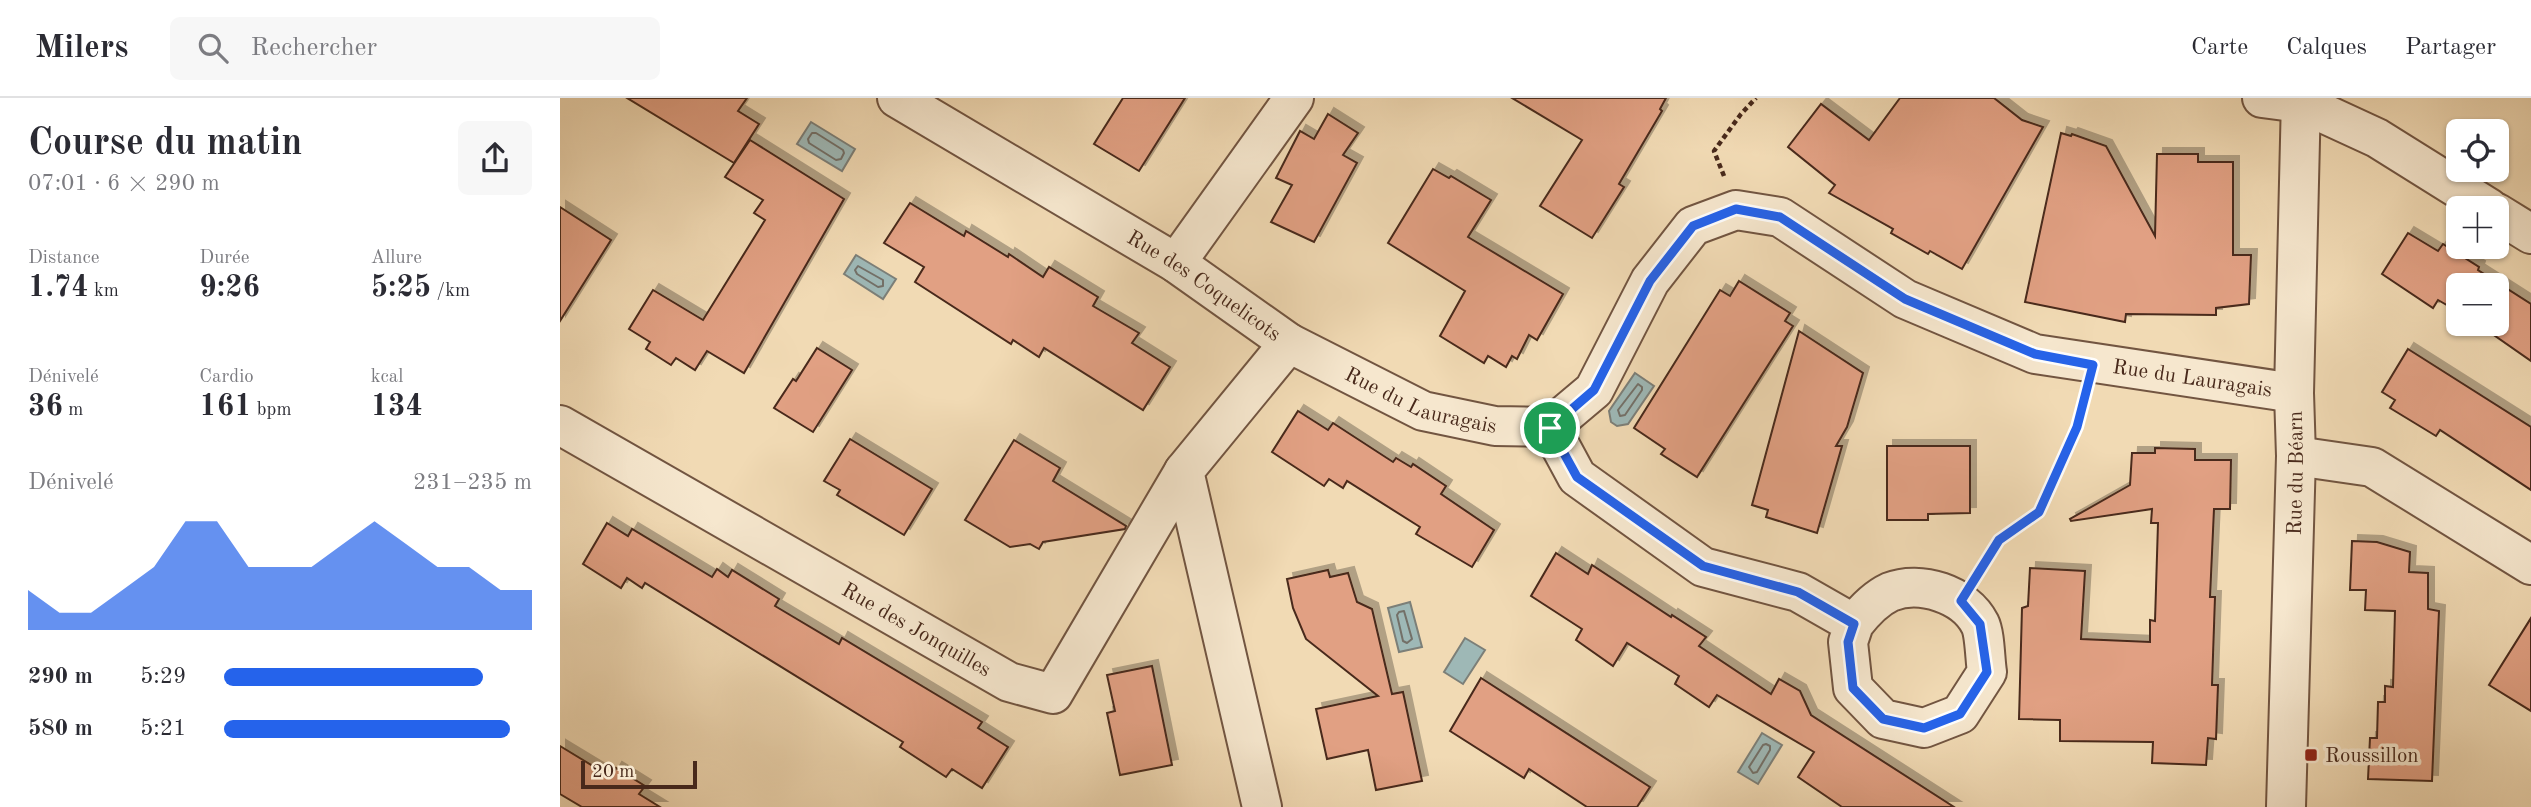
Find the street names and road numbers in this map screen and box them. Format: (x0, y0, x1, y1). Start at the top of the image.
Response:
street label: Rue des Coquelicots (1123, 227, 1284, 346)
street label: Rue du Lauragais (2111, 357, 2273, 402)
street label: Rue du Lauragais (1341, 364, 1499, 438)
street label: Rue du Béarn (2285, 411, 2308, 536)
street label: Rue des Jonquilles (838, 580, 994, 681)

